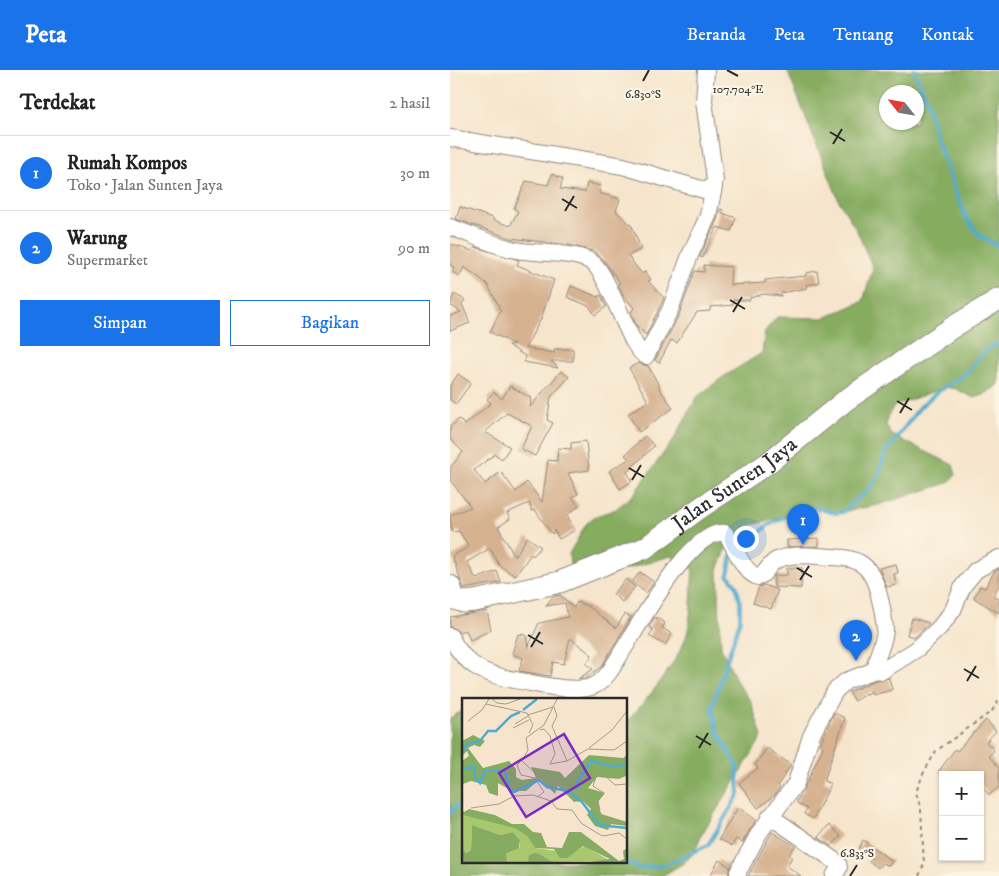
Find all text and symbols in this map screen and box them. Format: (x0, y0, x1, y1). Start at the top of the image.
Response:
text: Peta (25, 20, 66, 50)
text: Beranda (687, 24, 746, 46)
text: Peta (774, 24, 805, 46)
text: Tentang (833, 24, 893, 46)
text: Kontak (921, 24, 974, 46)
text: 107.704°E (712, 82, 764, 97)
north arrow (879, 85, 924, 130)
text: 6.830°S (625, 87, 661, 102)
text: Terdekat (20, 90, 95, 116)
text: 2 hasil (389, 93, 430, 113)
text: Rumah Kompos (67, 152, 187, 175)
text: 1 (33, 163, 39, 183)
text: 30 m (400, 163, 430, 183)
text: Toko · Jalan Sunten Jaya (67, 175, 223, 195)
text: Warung (67, 227, 127, 250)
text: 2 (32, 238, 40, 258)
text: 90 m (398, 238, 430, 258)
text: Supermarket (67, 250, 148, 270)
button: Simpan (20, 300, 220, 346)
button: Bagikan (230, 300, 430, 346)
street label: Jalan Sunten Jaya (666, 432, 803, 538)
pin: 1 (787, 504, 819, 545)
your location (733, 526, 759, 552)
pin: 2 (840, 620, 872, 661)
inset map (462, 698, 628, 864)
map controls (939, 771, 984, 861)
button: + (939, 771, 984, 816)
button: − (939, 816, 984, 861)
text: 6.833°S (840, 846, 874, 861)

